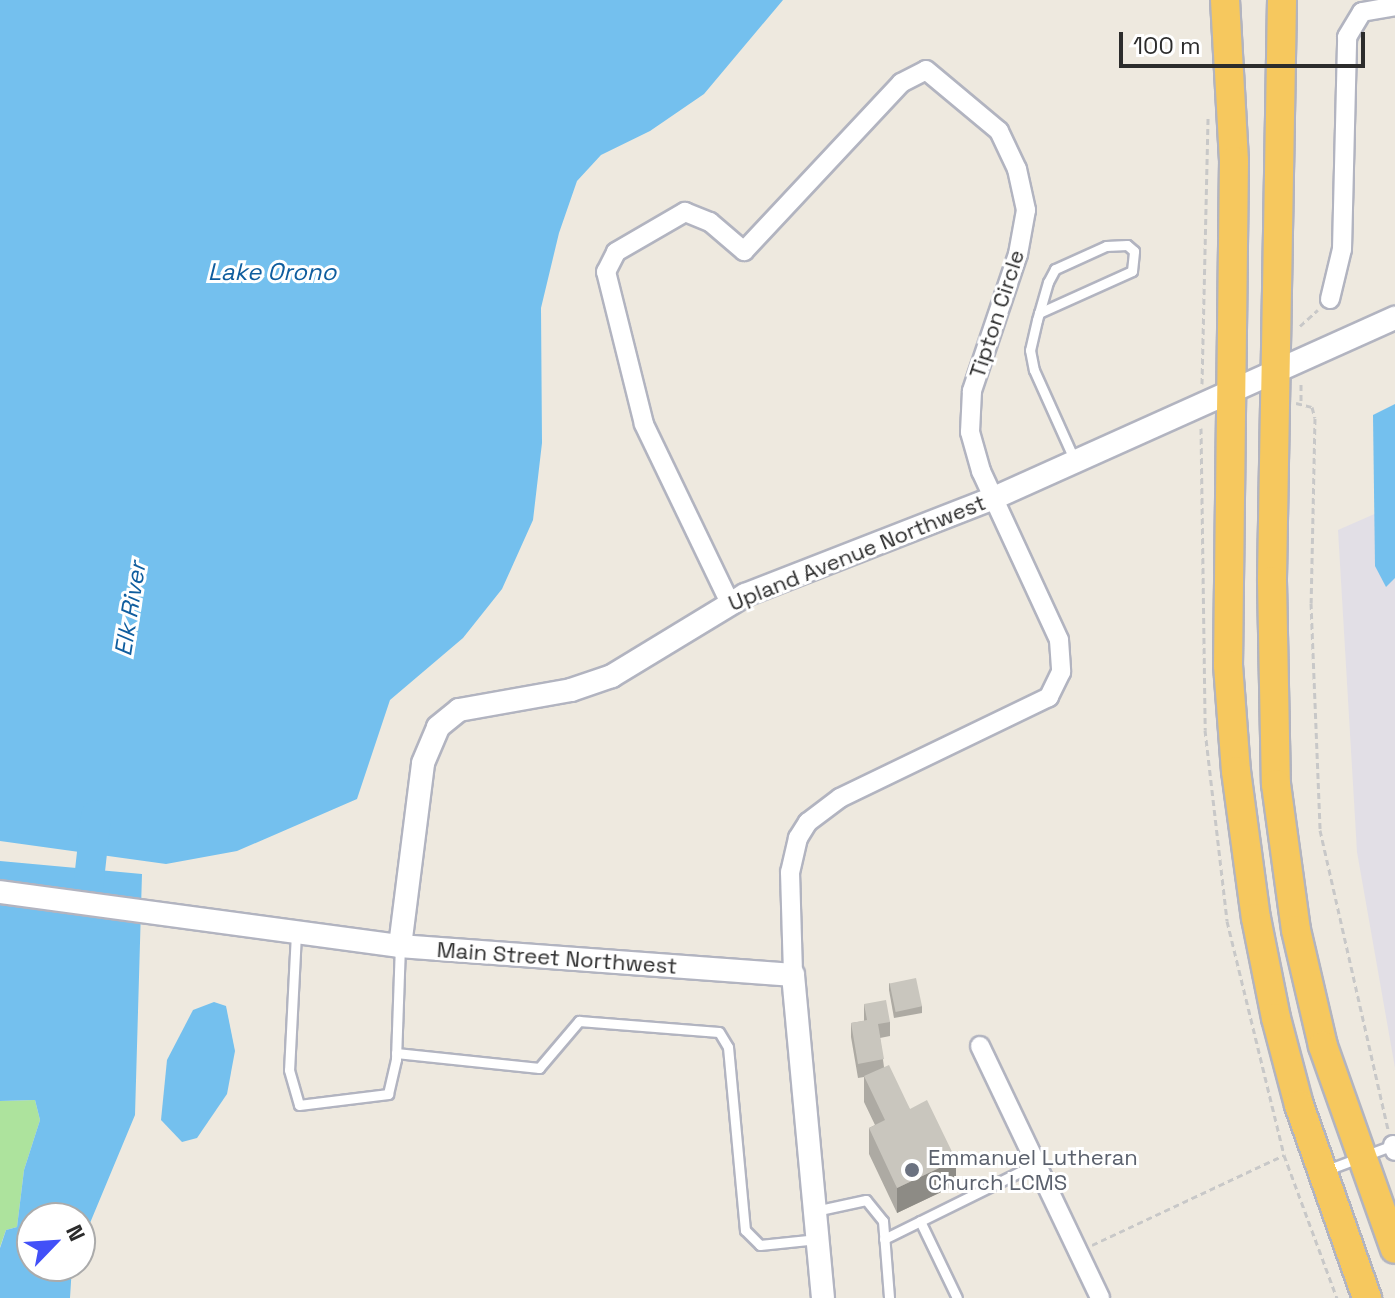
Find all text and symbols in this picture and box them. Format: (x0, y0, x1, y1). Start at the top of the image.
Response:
scale bar (1123, 16, 1369, 66)
text: 100 m (1133, 30, 1201, 61)
street label: Tipton Circle (964, 247, 1030, 381)
water label: Lake Orono (208, 258, 336, 286)
street label: Upland Avenue Northwest (724, 489, 990, 617)
water label: Elk River (108, 560, 152, 658)
street label: Main Street Northwest (436, 936, 678, 980)
place label: Emmanuel Lutheran Church LCMS (928, 1144, 1138, 1196)
marker: Emmanuel Lutheran Church LCMS (903, 1161, 921, 1179)
north arrow (16, 1202, 96, 1282)
text: N (60, 1220, 92, 1245)

